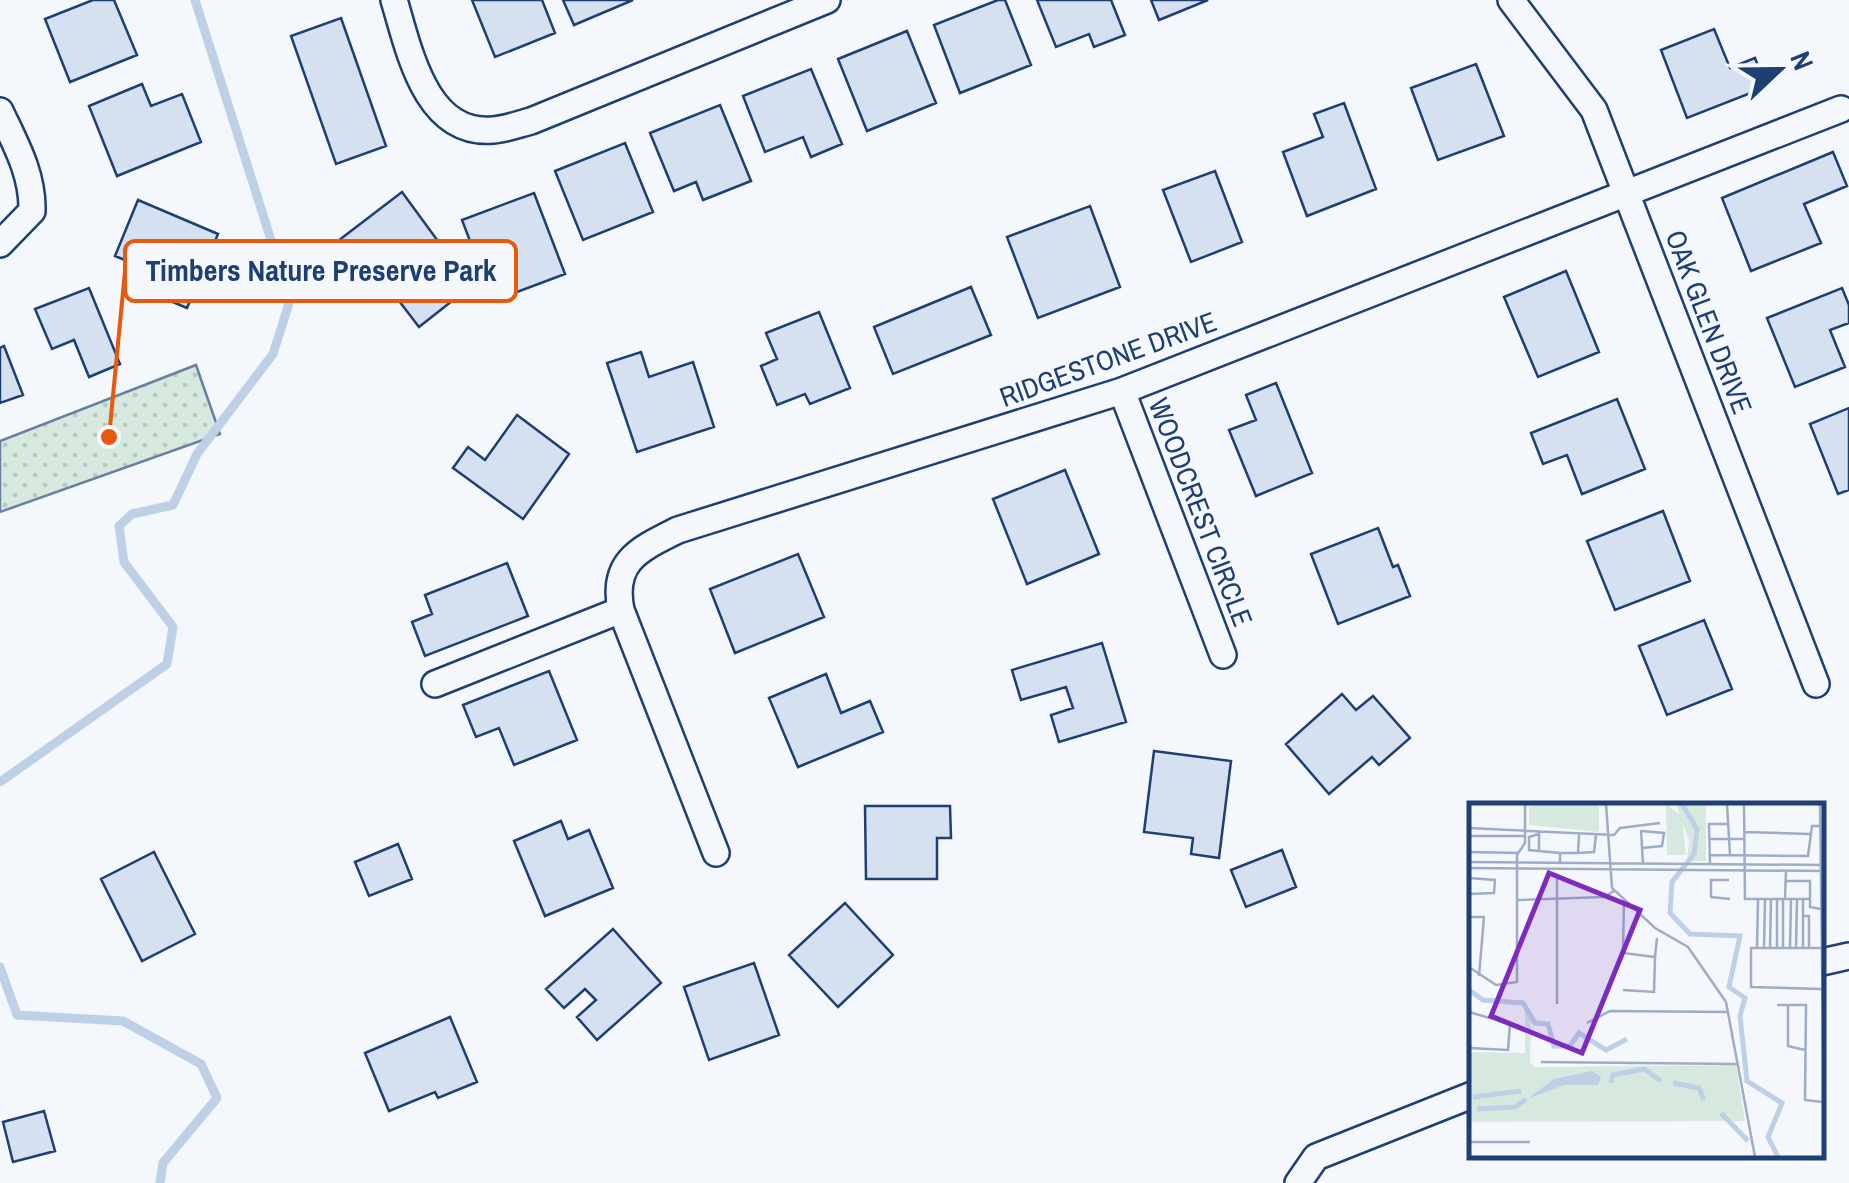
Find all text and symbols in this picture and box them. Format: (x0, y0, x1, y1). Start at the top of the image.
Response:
north arrow (1729, 20, 1829, 120)
text: N (1781, 46, 1823, 75)
street label: OAK GLEN DRIVE (1657, 225, 1761, 419)
callout: Timbers Nature Preserve Park (125, 241, 516, 301)
text: Timbers Nature Preserve Park (146, 250, 497, 290)
street label: RIDGESTONE DRIVE (994, 302, 1222, 416)
street label: WOODCREST CIRCLE (1140, 392, 1262, 632)
inset map (1469, 803, 1824, 1158)

